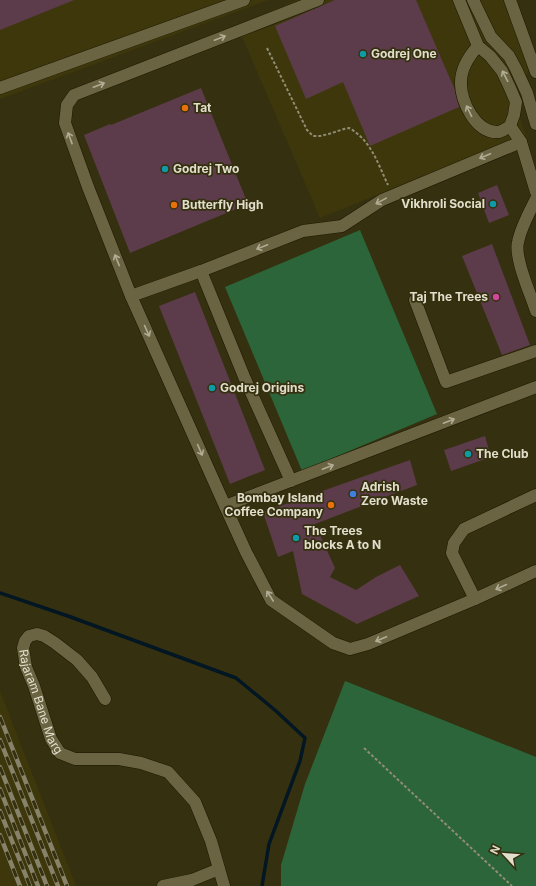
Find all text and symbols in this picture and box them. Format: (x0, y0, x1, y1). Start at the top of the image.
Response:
one-way arrow (214, 34, 226, 41)
place label: Godrej One (371, 46, 437, 61)
marker: Godrej One (358, 49, 368, 59)
one-way arrow (500, 71, 508, 83)
one-way arrow (93, 81, 105, 89)
place label: Tat (193, 100, 212, 115)
marker: Tat (180, 103, 190, 113)
one-way arrow (465, 105, 472, 117)
one-way arrow (66, 133, 74, 145)
one-way arrow (479, 153, 491, 160)
place label: Godrej Two (173, 161, 239, 176)
marker: Godrej Two (160, 164, 170, 174)
place label: Vikhroli Social (401, 196, 485, 211)
place label: Butterfly High (182, 197, 263, 212)
one-way arrow (375, 197, 387, 205)
marker: Vikhroli Social (488, 199, 498, 209)
marker: Butterfly High (169, 200, 179, 210)
one-way arrow (256, 244, 268, 252)
one-way arrow (112, 254, 120, 266)
place label: Taj The Trees (409, 289, 488, 304)
marker: Taj The Trees (491, 292, 501, 302)
one-way arrow (144, 325, 151, 337)
place label: Godrej Origins (220, 380, 305, 395)
marker: Godrej Origins (207, 383, 217, 393)
one-way arrow (443, 416, 455, 424)
one-way arrow (197, 444, 204, 456)
place label: The Club (476, 446, 529, 461)
marker: The Club (463, 449, 473, 459)
one-way arrow (321, 463, 333, 471)
place label: Adrish Zero Waste (361, 479, 428, 508)
marker: Adrish Zero Waste (348, 489, 358, 499)
place label: Bombay Island Coffee Company (225, 490, 324, 519)
marker: Bombay Island Coffee Company (326, 500, 336, 510)
place label: The Trees blocks A to N (304, 523, 381, 552)
marker: The Trees blocks A to N (291, 533, 301, 543)
one-way arrow (495, 584, 507, 591)
one-way arrow (266, 591, 274, 602)
one-way arrow (376, 635, 388, 643)
street label: Rajaram Bane Marg (16, 648, 67, 757)
north arrow (484, 834, 524, 874)
text: N (487, 843, 503, 856)

